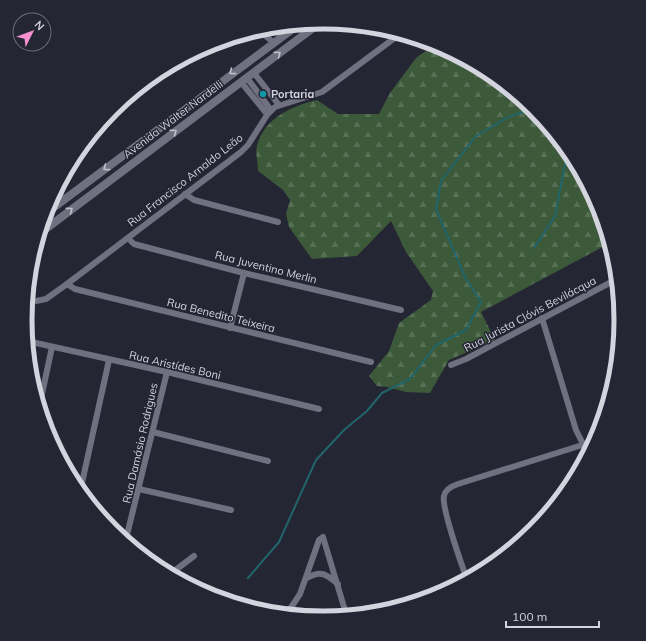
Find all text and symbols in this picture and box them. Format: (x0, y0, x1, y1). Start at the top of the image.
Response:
north arrow (12, 12, 52, 52)
text: N (31, 18, 47, 33)
one-way arrow (274, 52, 281, 59)
one-way arrow (230, 68, 237, 75)
street label: Avenida Walter Nardelli (120, 77, 226, 161)
place label: Portaria (271, 87, 314, 101)
marker: Portaria (258, 89, 268, 99)
one-way arrow (170, 130, 177, 137)
street label: Rua Francisco Arnaldo Leão (124, 131, 246, 229)
one-way arrow (104, 163, 111, 170)
one-way arrow (66, 208, 73, 215)
street label: Rua Juventino Merlin (213, 248, 319, 286)
street label: Rua Jurista Clóvis Bevilácqua (461, 273, 599, 355)
street label: Rua Benedito Teixeira (166, 295, 276, 335)
street label: Rua Aristídes Boni (128, 348, 222, 382)
street label: Rua Damásio Rodrigues (119, 381, 161, 505)
scale bar (506, 603, 599, 629)
text: 100 m (512, 609, 547, 624)

